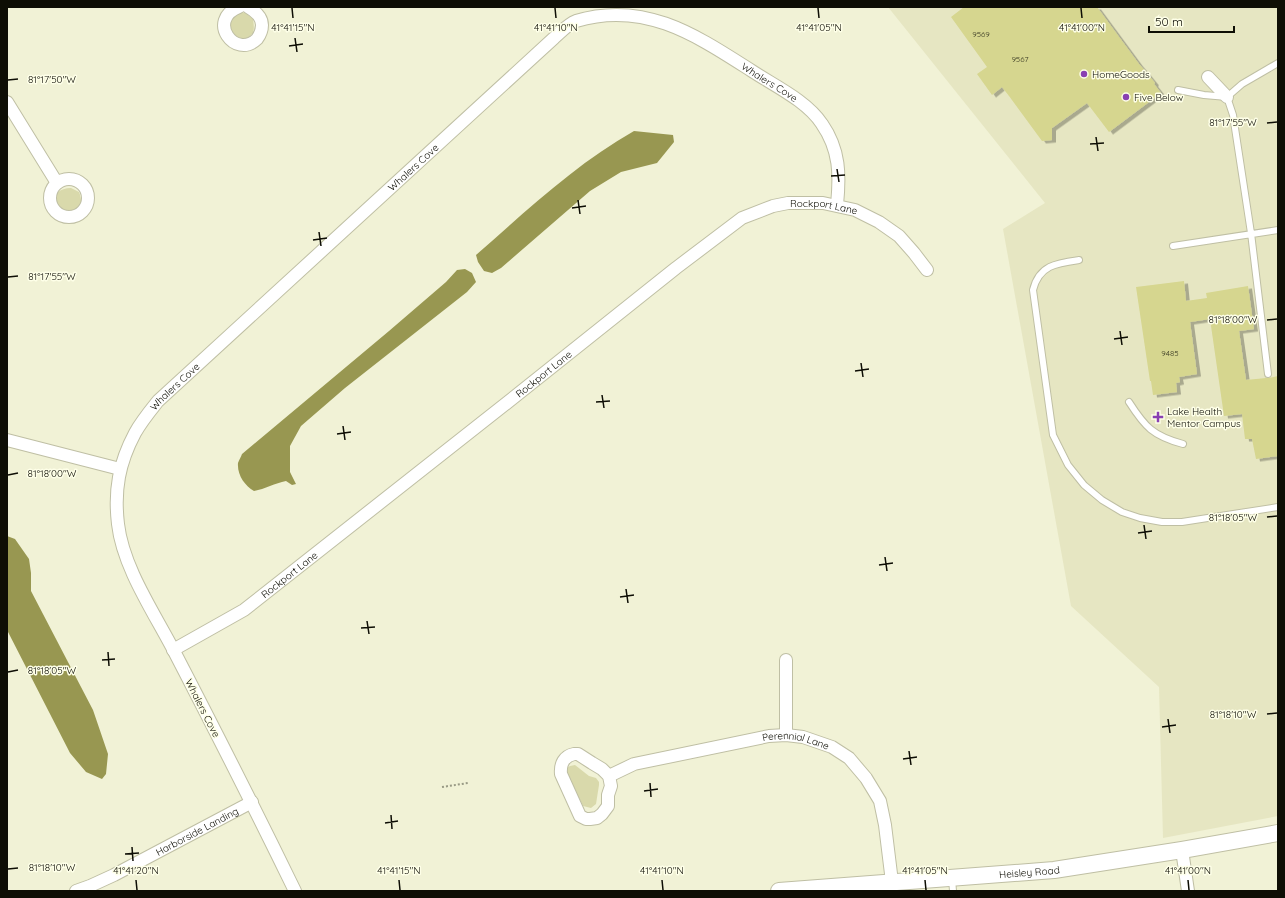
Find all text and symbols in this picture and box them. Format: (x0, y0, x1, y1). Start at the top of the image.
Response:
scale bar (1149, 8, 1234, 34)
text: 50 m (1155, 14, 1183, 29)
text: 41°41'15"N (271, 21, 315, 34)
text: 41°41'10"N (534, 21, 578, 34)
text: 41°41'05"N (796, 21, 842, 34)
text: 41°41'00"N (1059, 21, 1105, 34)
house number: 9569 (972, 29, 990, 39)
house number: 9567 (1011, 54, 1029, 64)
street label: Whalers Cove (739, 60, 800, 105)
place label: HomeGoods (1092, 68, 1150, 81)
marker: HomeGoods (1079, 69, 1089, 79)
text: 81°17'50"W (28, 73, 76, 86)
place label: Five Below (1134, 91, 1184, 104)
marker: Five Below (1121, 92, 1131, 102)
text: 81°17'55"W (1209, 116, 1257, 129)
street label: Whalers Cove (385, 141, 442, 194)
street label: Rockport Lane (790, 197, 859, 217)
text: 81°17'55"W (28, 270, 76, 283)
text: 81°18'00"W (1209, 313, 1258, 326)
street label: Rockport Lane (513, 348, 575, 400)
house number: 9485 (1161, 348, 1179, 358)
street label: Whalers Cove (147, 360, 203, 413)
place label: Lake Health Mentor Campus (1167, 405, 1241, 430)
marker: Lake Health Mentor Campus (1152, 411, 1164, 423)
text: 81°18'00"W (28, 467, 77, 480)
text: 81°18'05"W (1209, 511, 1258, 524)
street label: Rockport Lane (259, 548, 321, 601)
text: 81°18'05"W (28, 664, 77, 677)
street label: Whalers Cove (182, 677, 223, 740)
text: 81°18'10"W (1210, 708, 1257, 721)
street label: Perennial Lane (761, 729, 831, 753)
street label: Harborside Landing (153, 804, 241, 859)
text: 81°18'10"W (29, 861, 76, 874)
street label: Heisley Road (999, 863, 1061, 881)
text: 41°41'20"N (113, 864, 159, 877)
text: 41°41'15"N (377, 864, 421, 877)
text: 41°41'10"N (640, 864, 684, 877)
text: 41°41'05"N (902, 864, 948, 877)
text: 41°41'00"N (1165, 864, 1211, 877)

